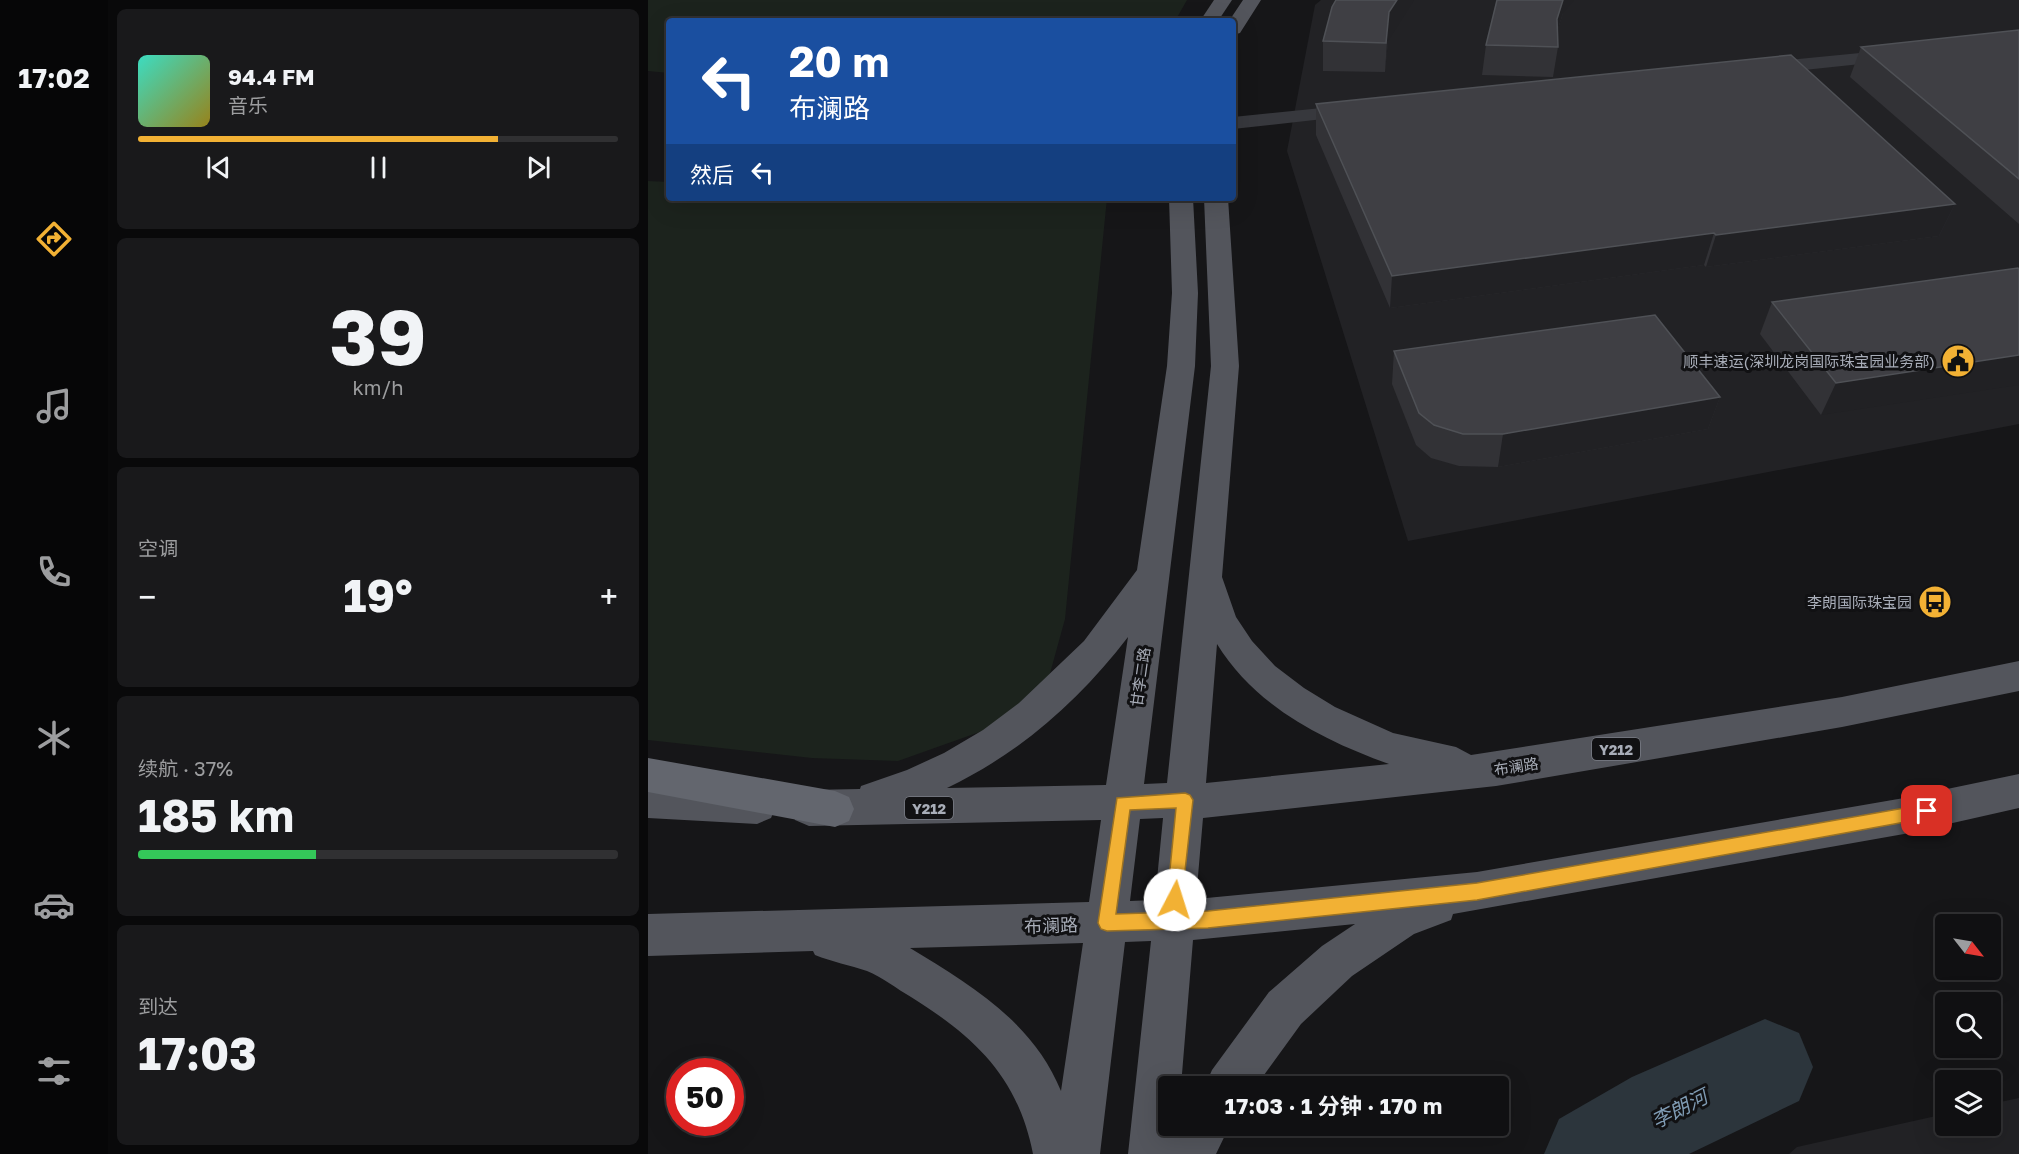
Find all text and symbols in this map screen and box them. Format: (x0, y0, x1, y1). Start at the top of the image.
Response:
text: 20 m (789, 36, 889, 86)
icon: left (690, 42, 768, 120)
text: 17:02 (18, 62, 90, 94)
text: 94.4 FM (228, 63, 315, 90)
text: 布澜路 (789, 92, 870, 124)
text: 音乐 (228, 93, 268, 117)
icon: previous (202, 151, 235, 184)
icon: pause (362, 151, 395, 184)
icon: next (522, 151, 555, 184)
icon: left (746, 156, 779, 189)
text: 然后 (690, 161, 734, 188)
icon: directions (33, 218, 75, 260)
text: 39 (329, 289, 427, 382)
public building icon: 顺丰速运(深圳龙岗国际珠宝园业务部) (1940, 343, 1976, 379)
place label: 顺丰速运(深圳龙岗国际珠宝园业务部) (1684, 352, 1935, 370)
text: km/h (353, 375, 403, 399)
icon: music (33, 385, 75, 427)
text: 空调 (138, 536, 178, 560)
icon: phone (33, 551, 75, 593)
text: 19° (343, 568, 413, 622)
text: − (138, 577, 156, 616)
text: + (600, 577, 618, 616)
bus stop icon: 李朗国际珠宝园 (1917, 584, 1953, 620)
place label: 李朗国际珠宝园 (1807, 593, 1912, 611)
street label: 甘李二路 (1127, 646, 1153, 708)
icon: climate (33, 717, 75, 759)
road number: Y212 (1592, 738, 1640, 760)
street label: 布澜路 (1492, 754, 1540, 778)
text: 续航 · 37% (138, 756, 233, 780)
pin (1901, 785, 1952, 836)
text: 185 km (138, 788, 294, 842)
icon: arrive (1910, 794, 1943, 827)
road number: Y212 (905, 797, 953, 819)
position arrow (1143, 868, 1207, 932)
icon: car (33, 884, 75, 926)
street label: 布澜路 (1024, 913, 1078, 937)
north arrow (1935, 914, 2001, 980)
map controls (1935, 914, 2001, 1136)
button: search (1935, 992, 2001, 1058)
text: 到达 (138, 994, 178, 1018)
text: 17:03 (138, 1026, 257, 1080)
icon: filters (33, 1050, 75, 1092)
speed limit sign: 50 (666, 1058, 744, 1136)
button: layers (1935, 1070, 2001, 1136)
water label: 李朗河 (1647, 1082, 1715, 1132)
text: 17:03 · 1 分钟 · 170 m (1225, 1092, 1442, 1119)

